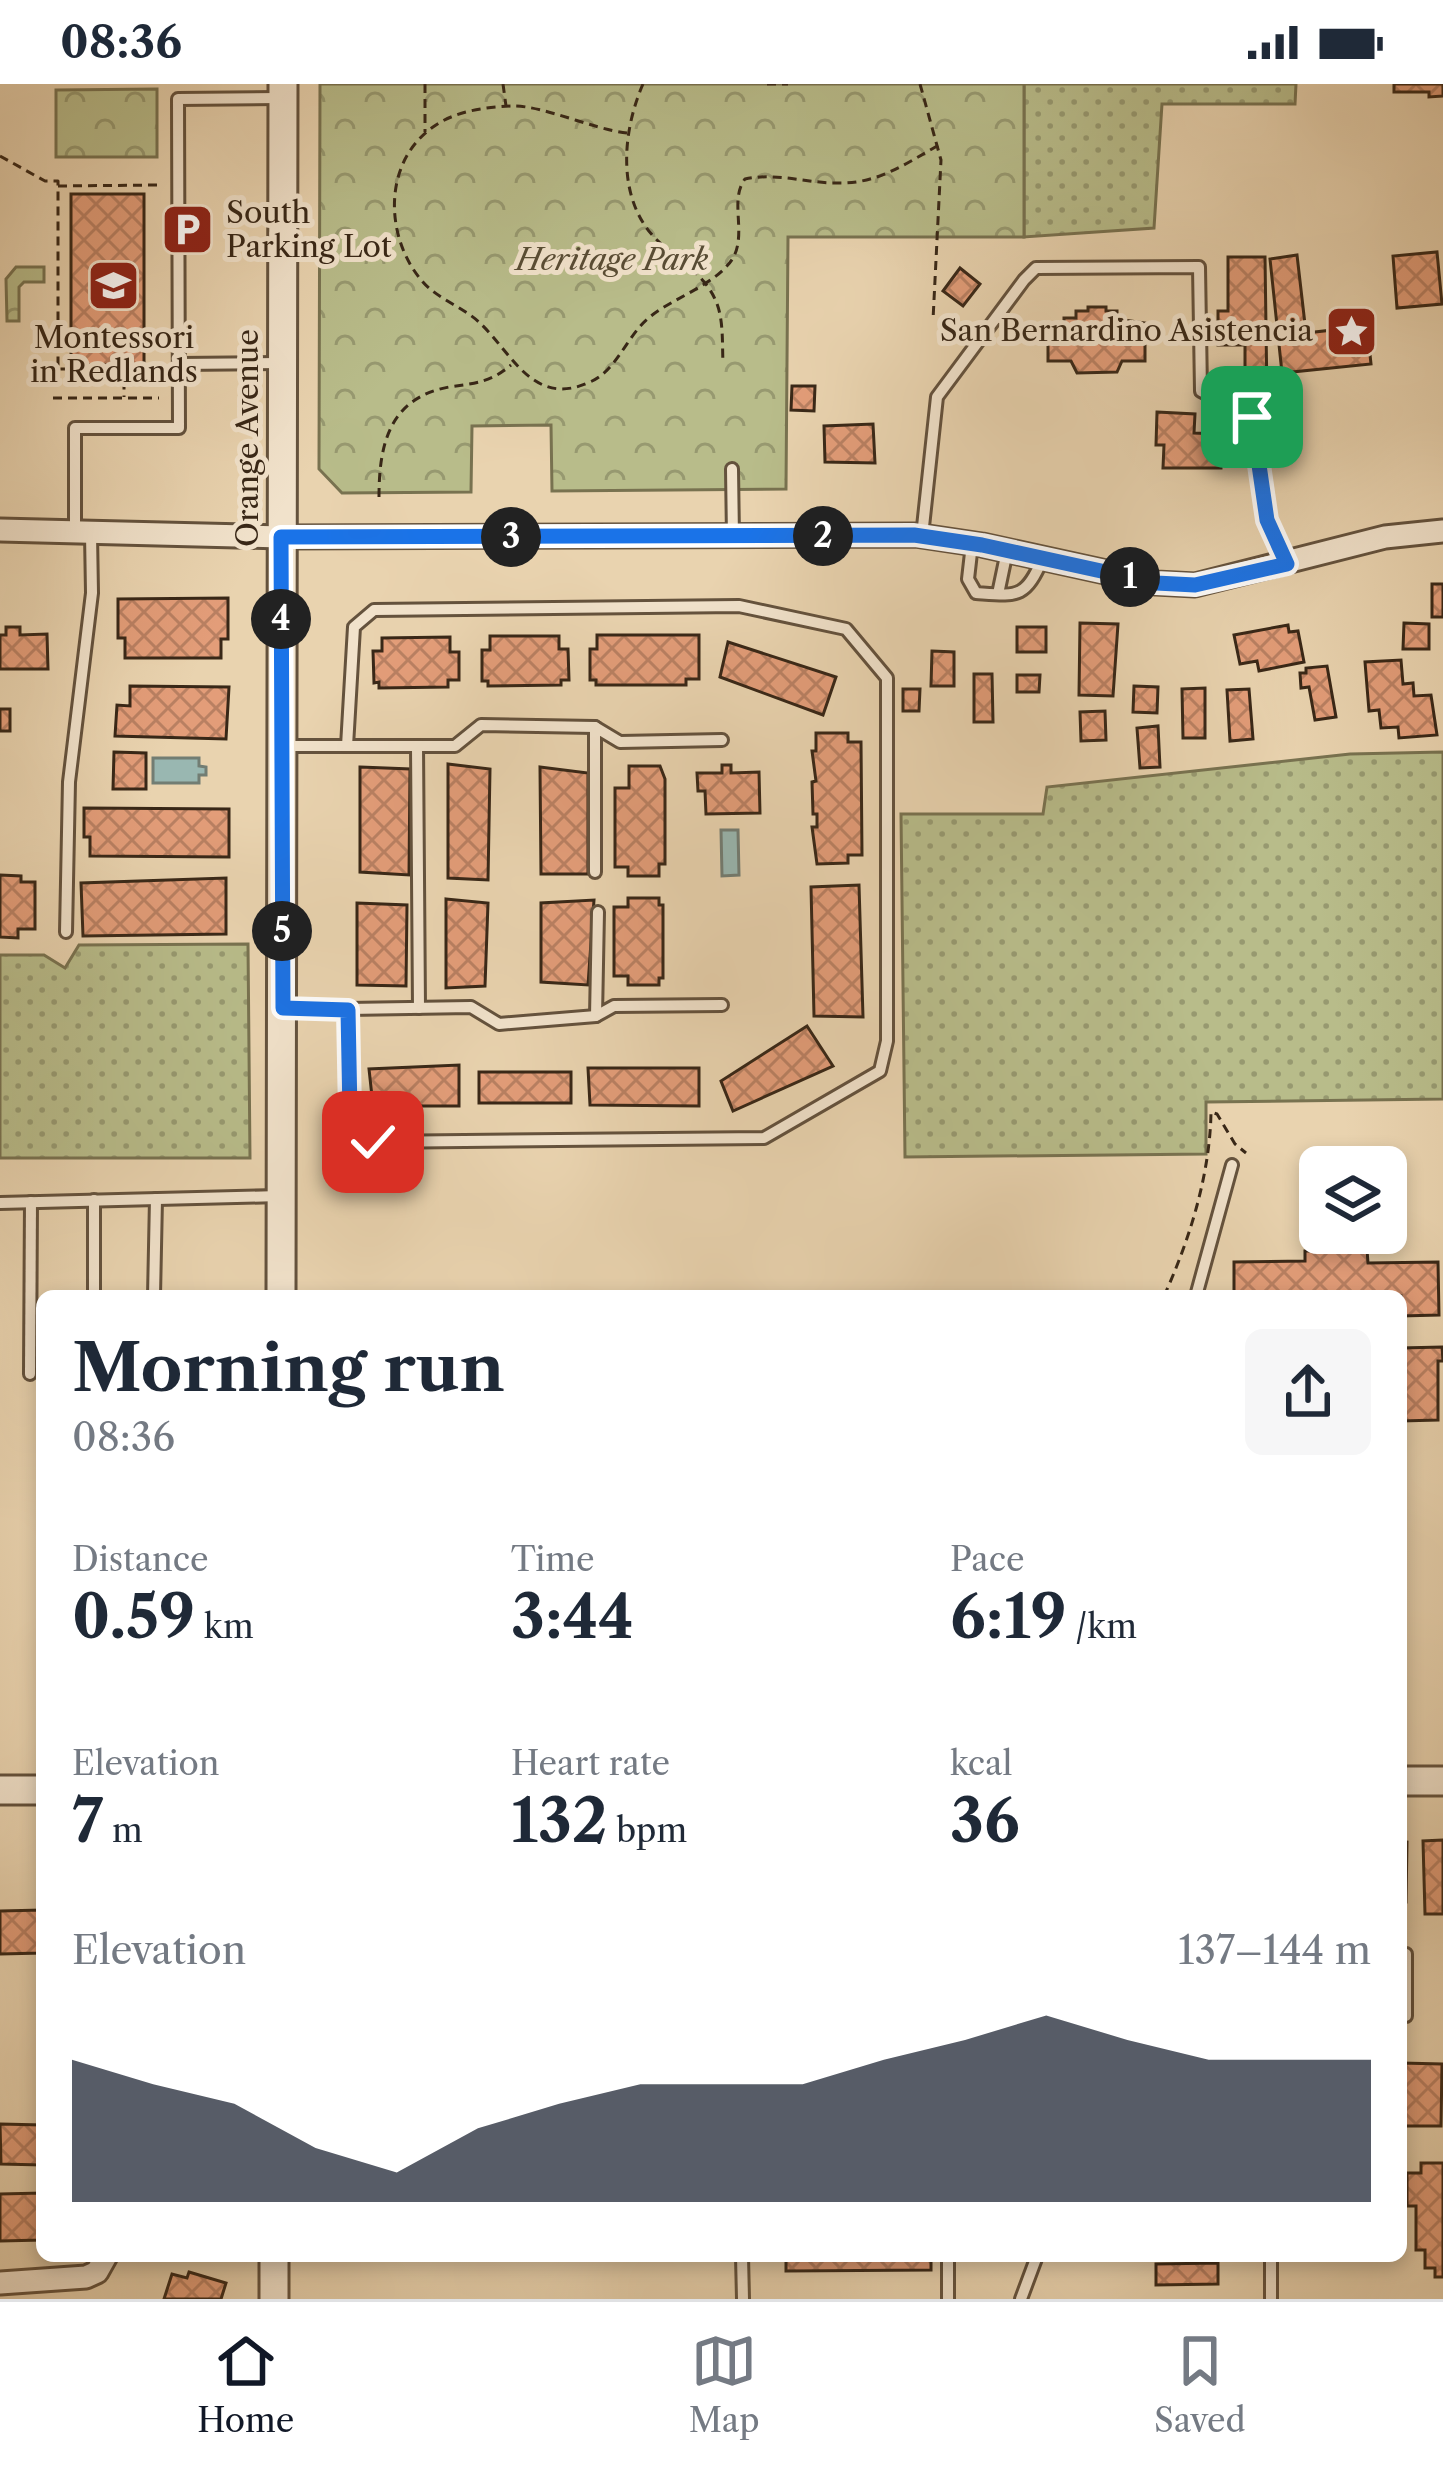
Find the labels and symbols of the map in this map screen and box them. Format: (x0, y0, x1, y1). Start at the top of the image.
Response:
place label: South Parking Lot (226, 194, 392, 265)
parking icon: South Parking Lot (159, 202, 215, 258)
park label: Heritage Park (514, 241, 709, 278)
school or university icon: Montessori in Redlands (86, 258, 142, 314)
place icon: San Bernardino Asistencia (1324, 303, 1380, 359)
place label: San Bernardino Asistencia (940, 312, 1313, 349)
place label: Montessori in Redlands (30, 319, 198, 390)
street label: Orange Avenue (229, 329, 266, 547)
pin (1201, 366, 1303, 468)
pin: 2 (793, 506, 853, 566)
pin: 3 (481, 507, 541, 567)
pin: 1 (1100, 547, 1160, 607)
pin: 4 (251, 589, 311, 649)
pin: 5 (252, 901, 312, 961)
pin (322, 1091, 424, 1193)

